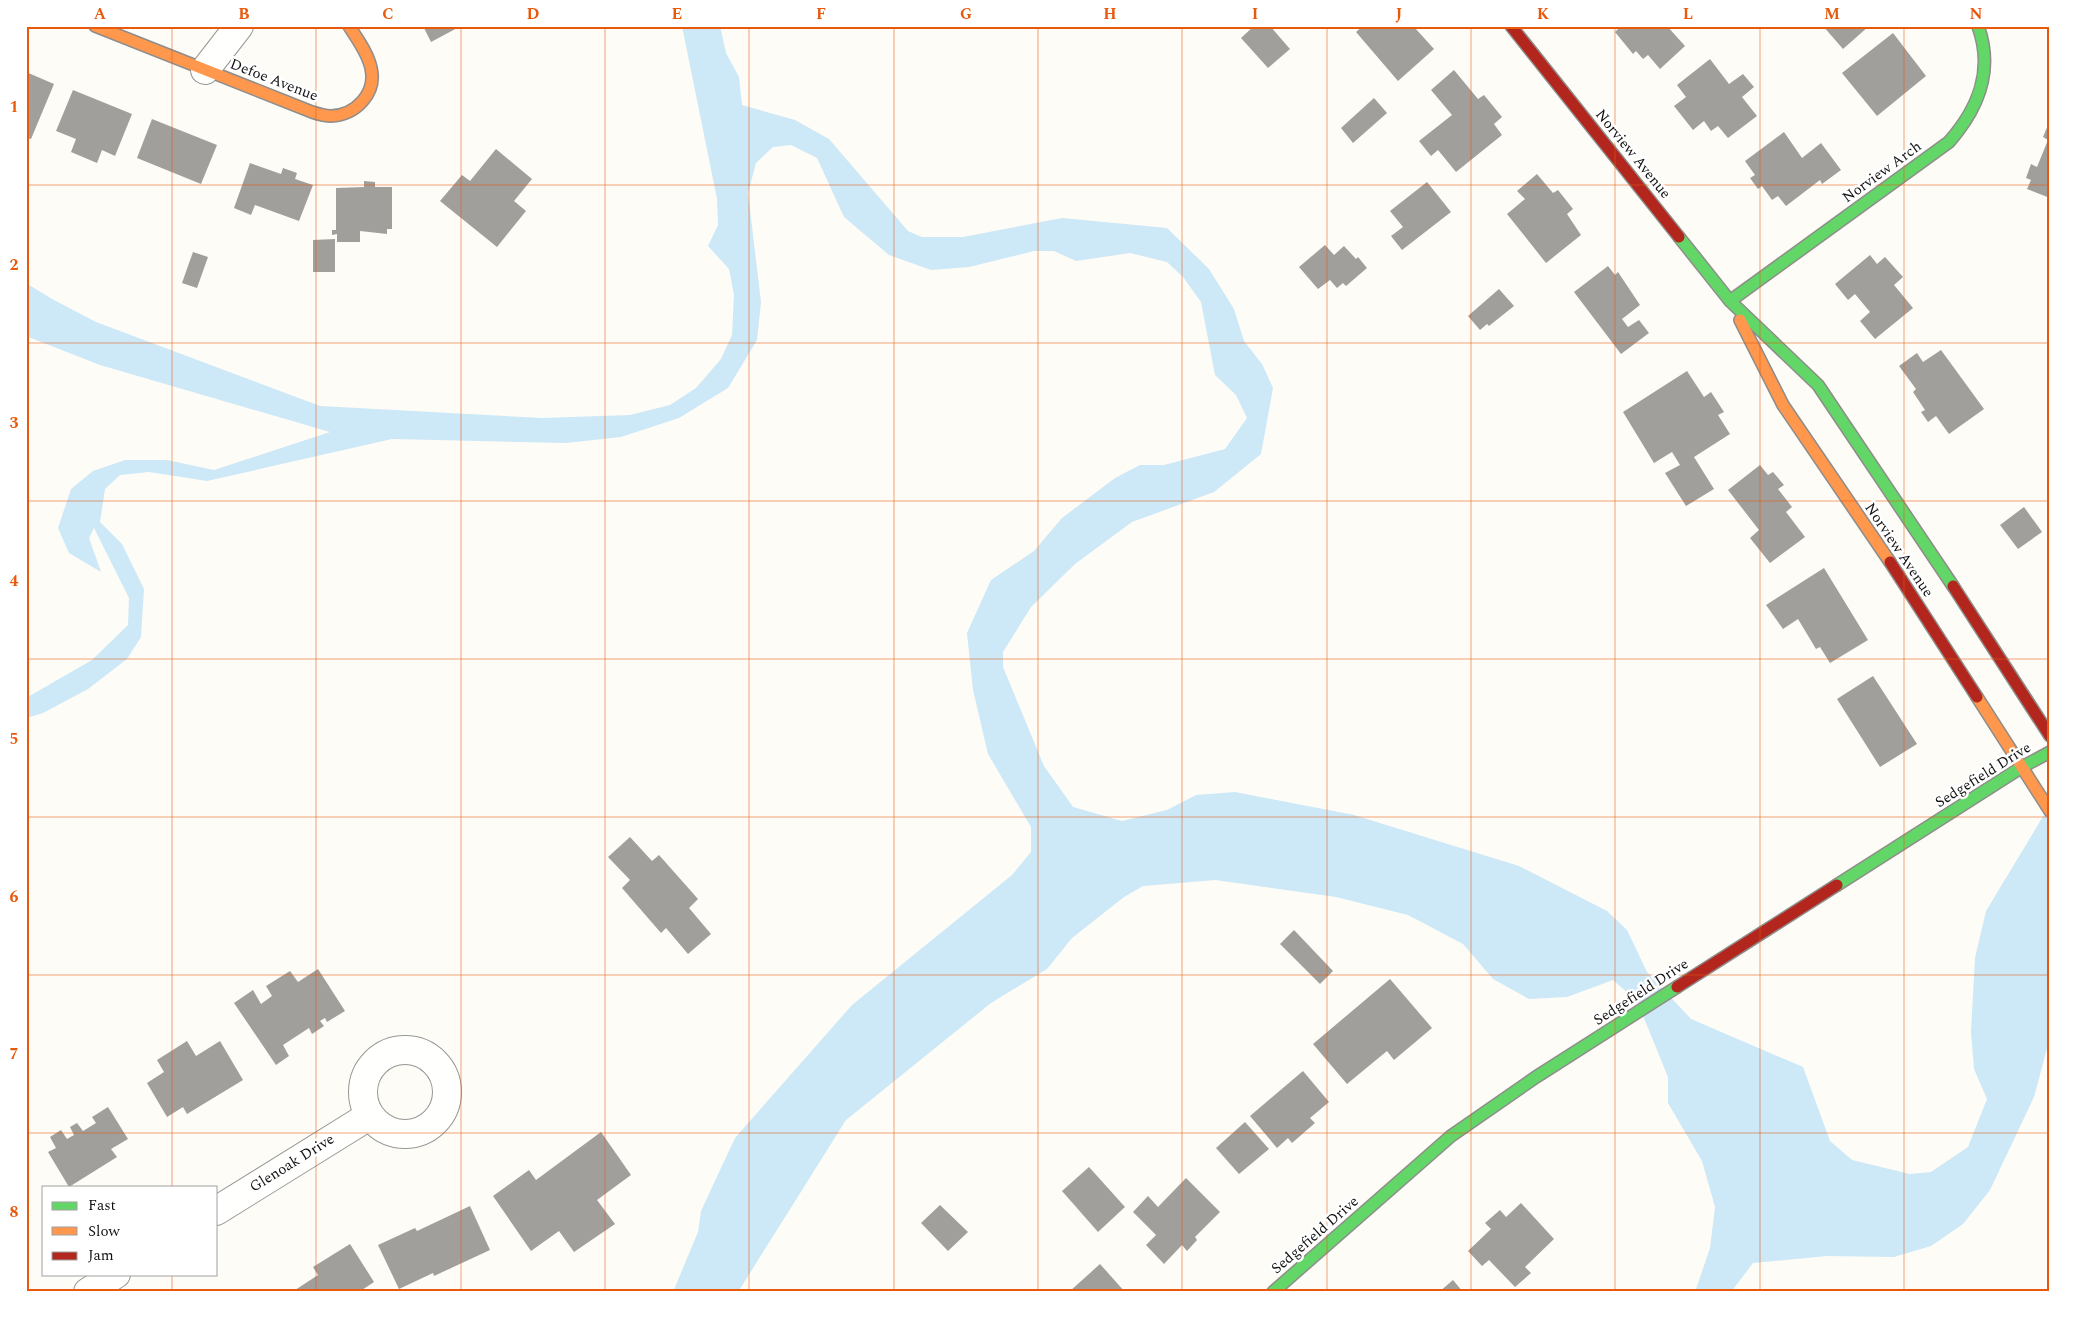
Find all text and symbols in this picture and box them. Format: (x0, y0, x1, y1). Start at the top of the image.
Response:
text: A (94, 2, 107, 26)
text: B (238, 2, 250, 26)
text: C (382, 2, 394, 26)
text: D (527, 2, 540, 26)
text: E (672, 2, 682, 26)
text: F (816, 2, 826, 26)
text: G (960, 2, 972, 26)
text: H (1103, 2, 1117, 26)
text: I (1252, 2, 1258, 26)
text: J (1396, 2, 1403, 26)
text: K (1537, 2, 1550, 26)
text: L (1683, 2, 1693, 26)
text: M (1824, 2, 1840, 26)
text: N (1969, 2, 1983, 26)
street label: Defoe Avenue (227, 53, 321, 107)
text: 1 (10, 95, 18, 119)
street label: Norview Avenue (1590, 104, 1676, 204)
street label: Norview Arch (1837, 135, 1927, 209)
text: 2 (10, 253, 19, 277)
text: 3 (10, 411, 19, 435)
street label: Norview Avenue (1859, 498, 1939, 602)
text: 4 (10, 569, 19, 593)
text: 5 (10, 727, 18, 751)
street label: Sedgefield Drive (1930, 736, 2036, 814)
text: 6 (10, 885, 19, 909)
street label: Sedgefield Drive (1589, 953, 1693, 1031)
text: 7 (10, 1042, 19, 1066)
street label: Glenoak Drive (245, 1128, 339, 1198)
legend (42, 1186, 218, 1276)
street label: Sedgefield Drive (1266, 1190, 1364, 1280)
text: Fast (88, 1194, 116, 1217)
text: 8 (10, 1200, 19, 1224)
text: Slow (88, 1220, 120, 1243)
text: Jam (88, 1244, 114, 1267)

